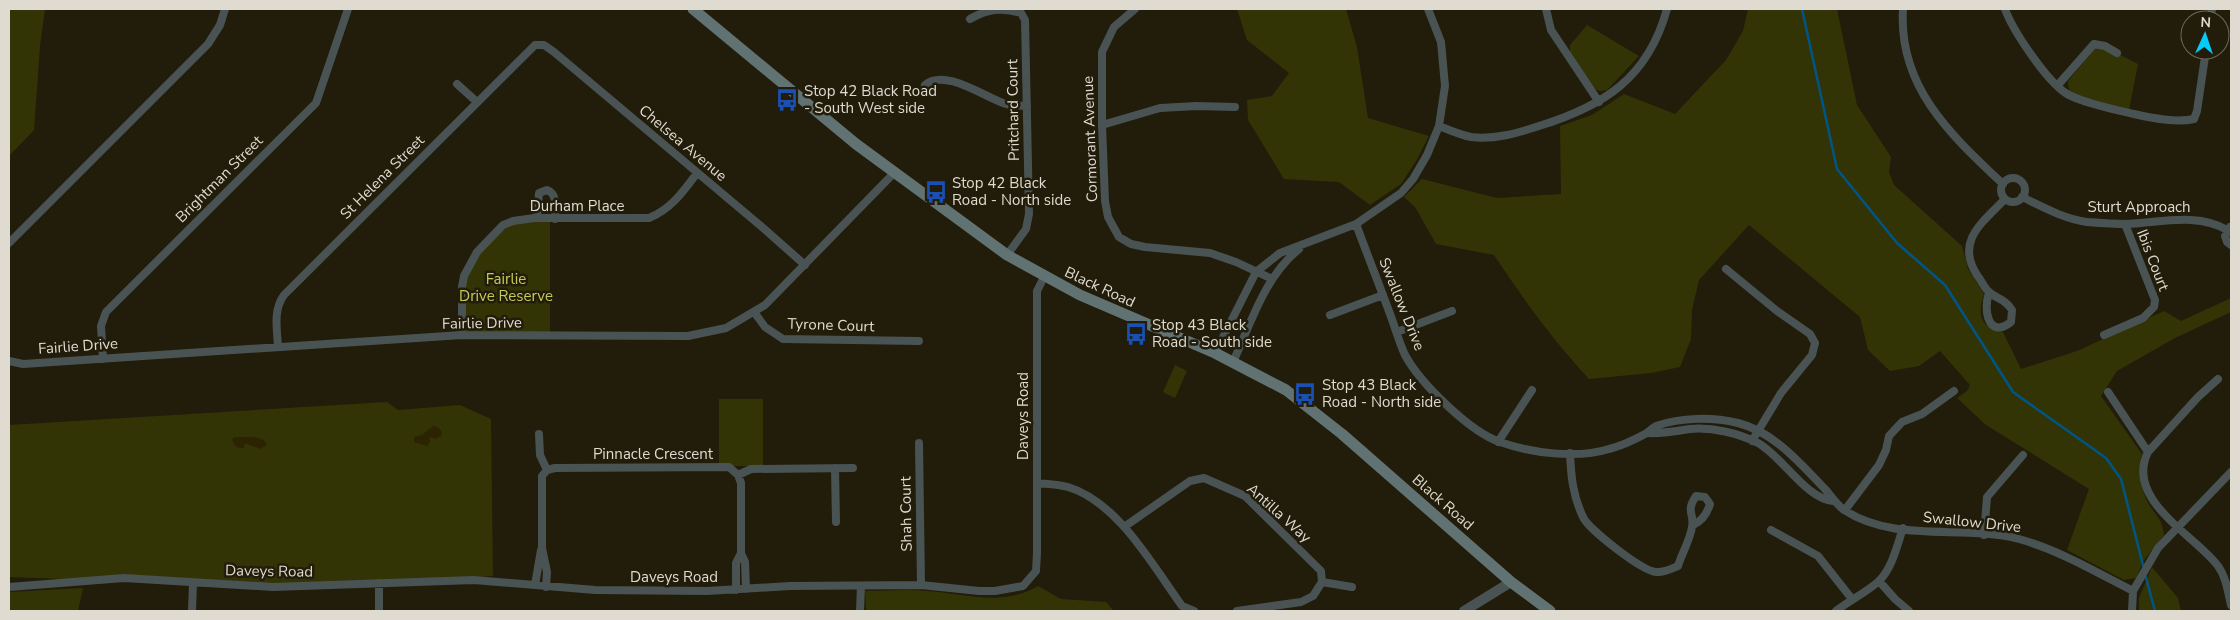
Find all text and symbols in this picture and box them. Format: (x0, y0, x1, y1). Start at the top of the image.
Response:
north arrow (2180, 10, 2230, 60)
text: N (2200, 13, 2211, 32)
street label: Pritchard Court (1002, 58, 1024, 161)
street label: Cormorant Avenue (1078, 75, 1102, 203)
place label: Stop 42 Black Road - South West side (804, 81, 937, 118)
bus stop icon: Stop 42 Black Road - South West side (774, 87, 800, 113)
street label: Chelsea Avenue (635, 100, 731, 186)
street label: St Helena Street (336, 130, 429, 223)
street label: Brightman Street (171, 131, 267, 227)
place label: Stop 42 Black Road - North side (952, 173, 1071, 210)
bus stop icon: Stop 42 Black Road - North side (923, 179, 949, 205)
street label: Durham Place (530, 196, 624, 216)
street label: Sturt Approach (2087, 197, 2191, 217)
street label: Ibis Court (2132, 226, 2174, 294)
street label: Swallow Drive (1374, 255, 1430, 353)
street label: Black Road (1061, 262, 1139, 312)
park label: Fairlie Drive Reserve (459, 269, 553, 306)
street label: Fairlie Drive (442, 312, 522, 334)
street label: Tyrone Court (787, 313, 876, 337)
place label: Stop 43 Black Road - South side (1152, 315, 1272, 352)
bus stop icon: Stop 43 Black Road - South side (1123, 321, 1149, 347)
street label: Fairlie Drive (37, 333, 119, 359)
street label: Daveys Road (1013, 372, 1033, 460)
place label: Stop 43 Black Road - North side (1322, 375, 1441, 412)
bus stop icon: Stop 43 Black Road - North side (1292, 381, 1318, 407)
street label: Pinnacle Crescent (593, 444, 714, 464)
street label: Black Road (1408, 470, 1478, 534)
street label: Shah Court (895, 475, 917, 552)
street label: Antilla Way (1243, 479, 1316, 547)
street label: Swallow Drive (1922, 507, 2022, 537)
street label: Daveys Road (225, 560, 313, 582)
street label: Daveys Road (630, 567, 718, 587)

